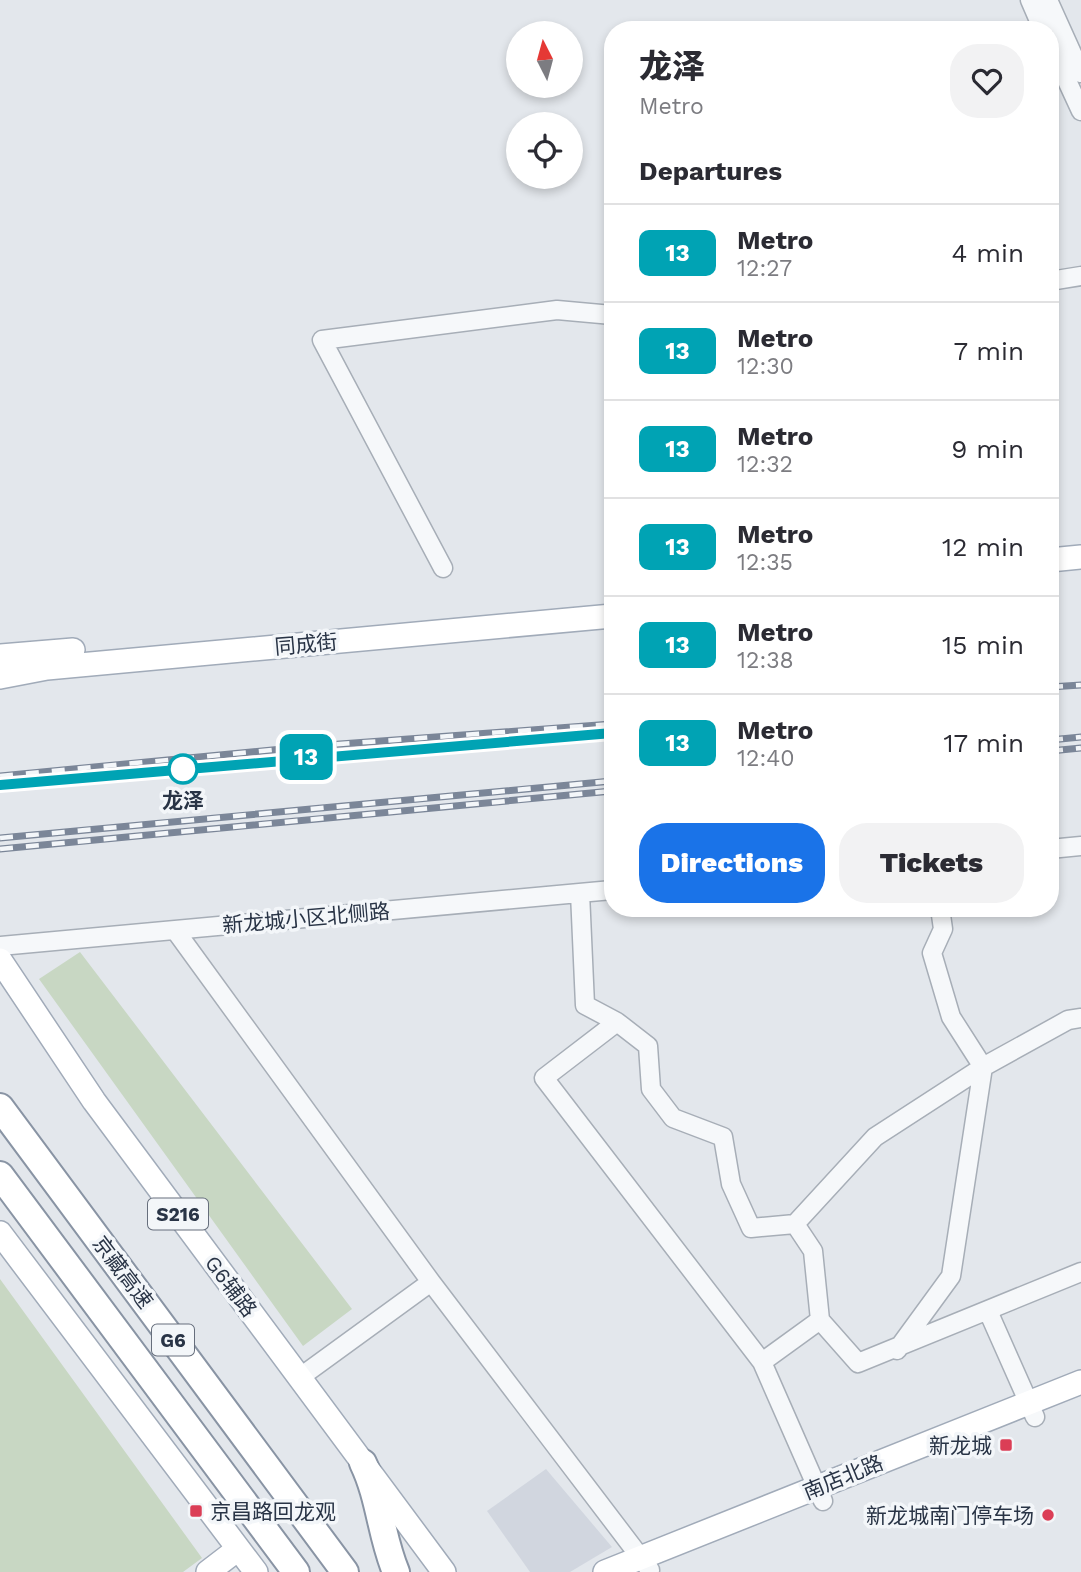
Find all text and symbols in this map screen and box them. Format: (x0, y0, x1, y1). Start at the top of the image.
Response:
north arrow (506, 21, 583, 98)
map controls (506, 21, 583, 189)
button: heart (950, 44, 1024, 118)
text: 龙泽 (639, 47, 705, 86)
text: Metro (639, 93, 704, 120)
button: locate (506, 112, 583, 189)
text: Departures (639, 156, 782, 186)
text: Metro (737, 225, 813, 255)
text: 4 min (951, 238, 1024, 268)
text: 13 (665, 239, 690, 267)
text: 12:27 (737, 255, 792, 282)
text: Metro (737, 323, 813, 353)
text: 7 min (954, 336, 1024, 366)
text: 13 (665, 337, 690, 365)
text: 12:30 (737, 353, 794, 380)
text: Metro (737, 421, 813, 451)
text: 9 min (951, 434, 1024, 464)
text: 13 (665, 435, 690, 463)
text: 12:32 (737, 451, 793, 478)
text: Metro (737, 519, 813, 549)
text: 12 min (942, 532, 1024, 562)
text: 13 (665, 533, 690, 561)
text: 12:35 (737, 549, 793, 576)
text: Metro (737, 617, 813, 647)
street label: 同成街 (274, 629, 338, 659)
text: 15 min (942, 630, 1024, 660)
text: 13 (665, 631, 690, 659)
text: 12:38 (737, 647, 794, 674)
text: Metro (737, 715, 813, 745)
text: 17 min (943, 728, 1024, 758)
text: 13 (665, 729, 690, 757)
line badge: 13 (274, 734, 338, 780)
text: 13 (294, 743, 318, 771)
text: 12:40 (737, 745, 795, 772)
marker: 龙泽 (168, 754, 198, 784)
place label: 龙泽 (162, 788, 204, 813)
button: Directions (639, 823, 825, 903)
button: Tickets (839, 823, 1024, 903)
street label: 新龙城小区北侧路 (221, 898, 391, 938)
road number: S216 (148, 1198, 208, 1230)
street label: 京藏高速 (88, 1231, 158, 1313)
street label: G6辅路 (200, 1251, 262, 1321)
road number: G6 (152, 1324, 194, 1356)
place label: 新龙城 (929, 1433, 992, 1458)
marker: 新龙城 (998, 1437, 1014, 1453)
street label: 南店北路 (799, 1450, 887, 1504)
place label: 京昌路回龙观 (210, 1499, 336, 1524)
marker: 京昌路回龙观 (188, 1503, 204, 1519)
place label: 新龙城南门停车场 (866, 1503, 1034, 1528)
marker: 新龙城南门停车场 (1040, 1507, 1056, 1523)

